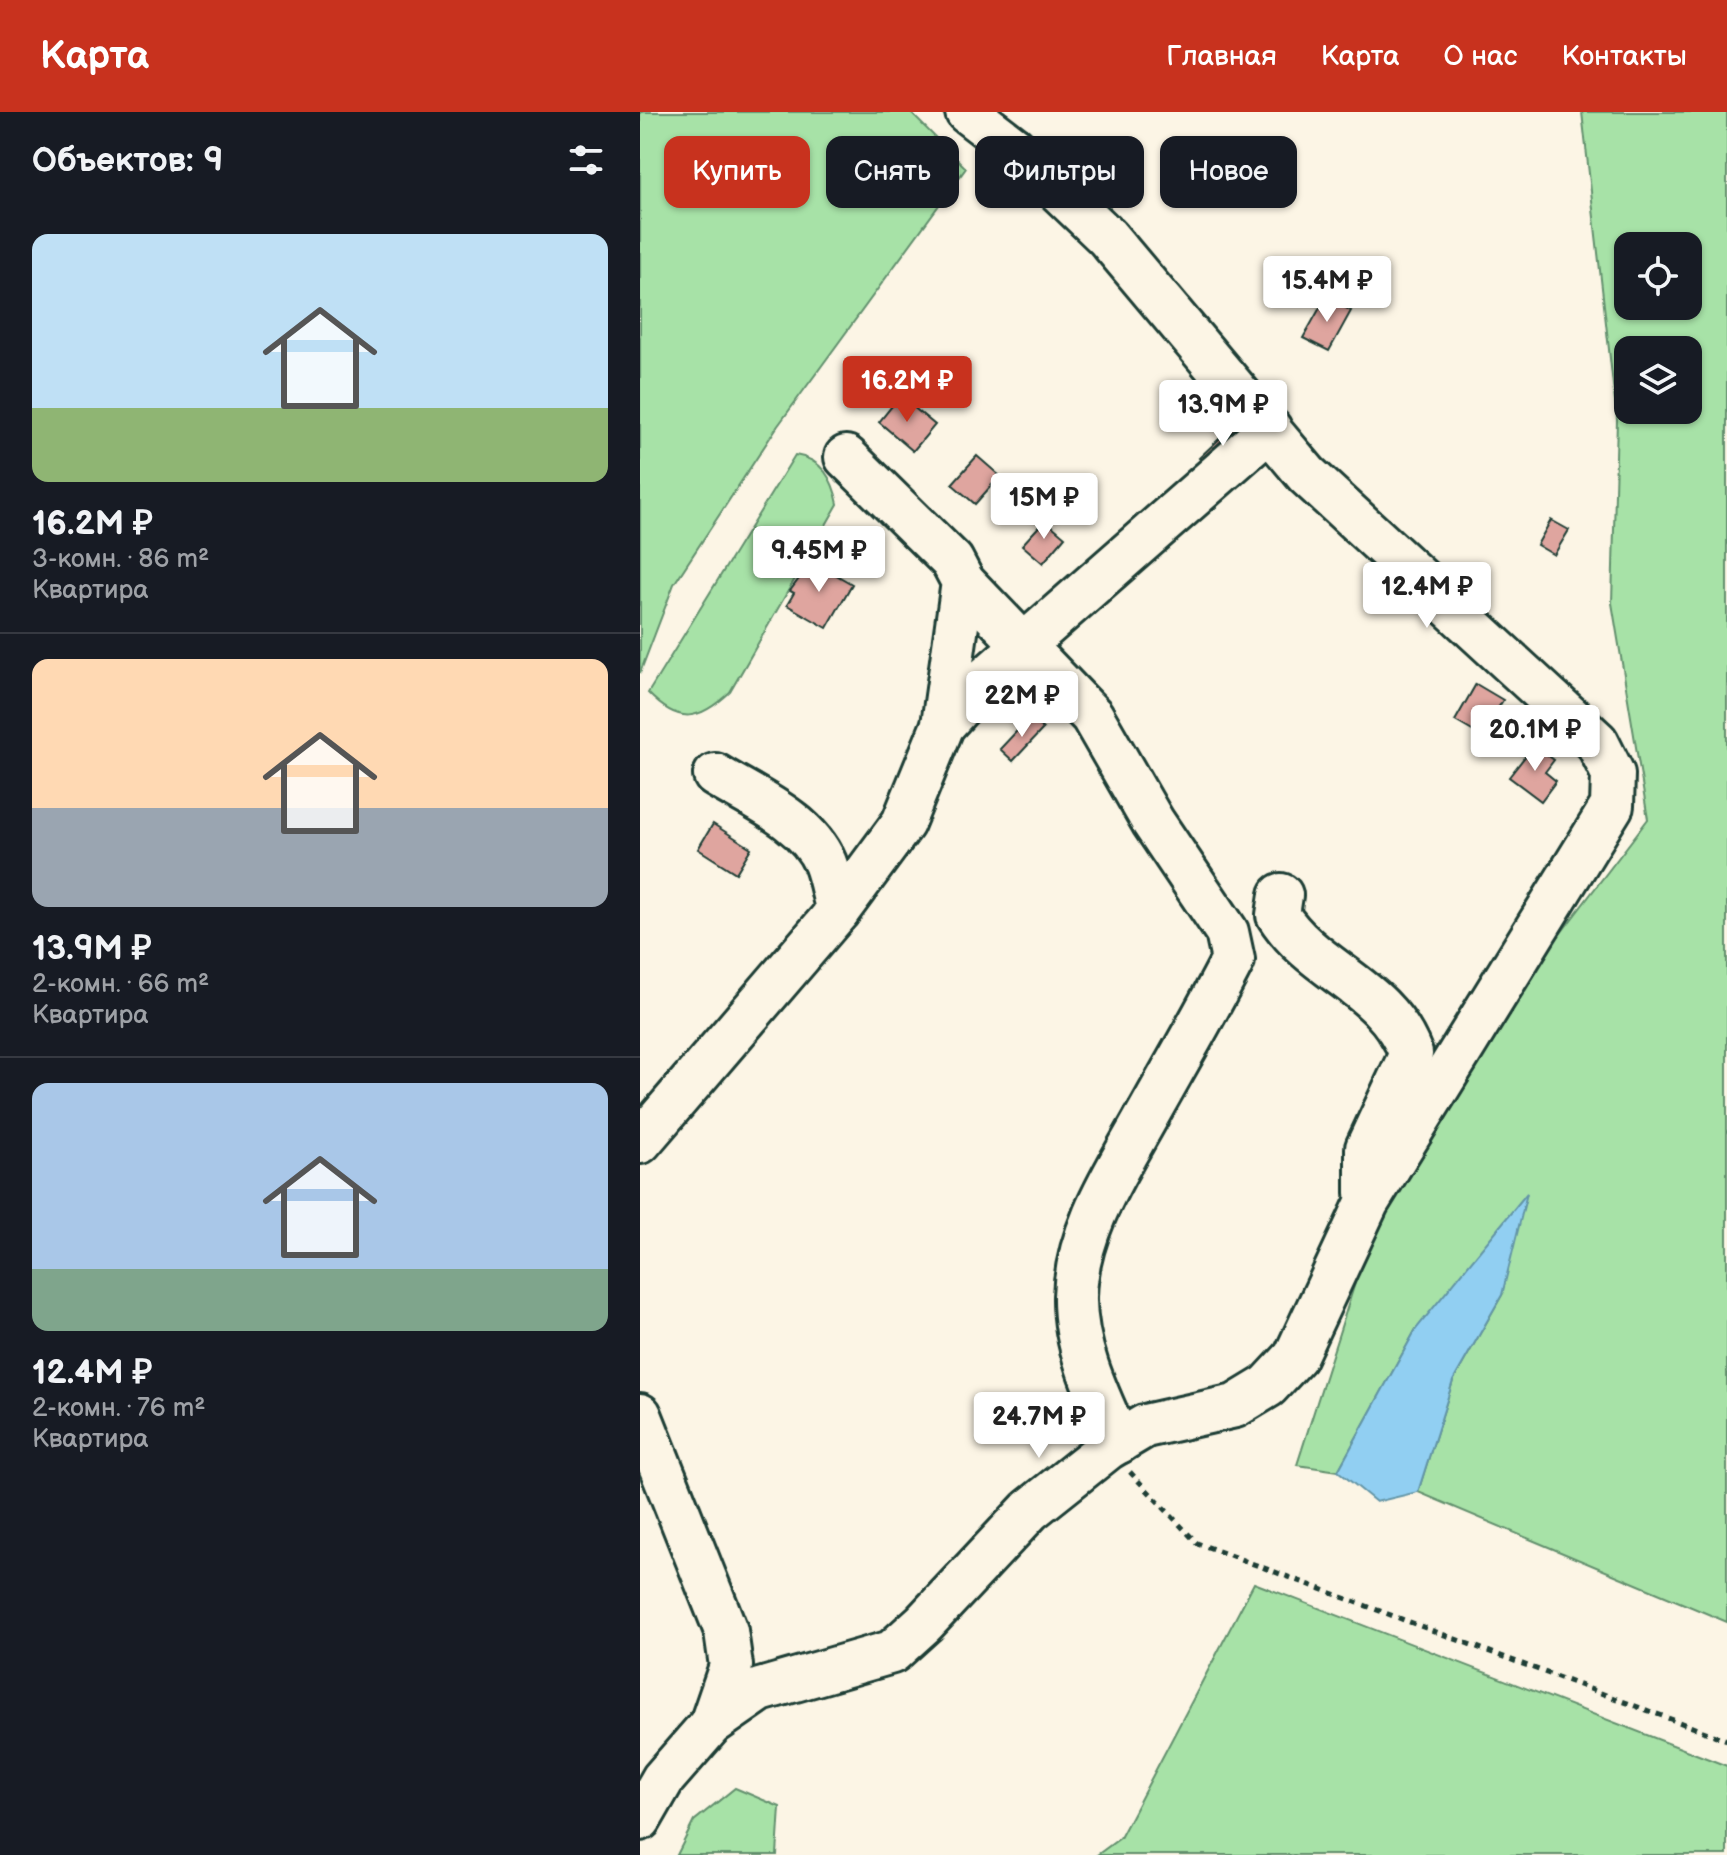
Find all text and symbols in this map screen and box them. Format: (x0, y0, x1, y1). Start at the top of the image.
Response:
text: Карта (40, 34, 149, 79)
text: Главная (1166, 40, 1277, 73)
text: Карта (1321, 40, 1400, 73)
text: О нас (1444, 40, 1517, 73)
text: Контакты (1561, 40, 1687, 73)
chip: Купить (664, 136, 810, 208)
chip: Снять (826, 136, 959, 208)
chip: Фильтры (975, 136, 1144, 208)
chip: Новое (1160, 136, 1297, 208)
icon: filters (564, 138, 608, 182)
text: Объектов: 9 (32, 140, 223, 181)
map controls (1614, 232, 1702, 424)
button: locate (1614, 232, 1702, 320)
pin: 15.4M ₽ (1253, 256, 1401, 324)
text: 15.4M ₽ (1281, 266, 1373, 297)
icon: home (248, 286, 392, 430)
button: layers (1614, 336, 1702, 424)
pin: 16.2M ₽ (833, 356, 981, 424)
text: 16.2M ₽ (861, 366, 953, 397)
pin: 13.9M ₽ (1149, 380, 1297, 448)
text: 13.9M ₽ (1177, 390, 1269, 421)
pin: 15M ₽ (988, 473, 1100, 541)
text: 15M ₽ (1009, 483, 1079, 514)
text: 16.2M ₽ (32, 503, 153, 544)
pin: 9.45M ₽ (745, 526, 893, 594)
text: 9.45M ₽ (771, 536, 867, 567)
text: 3-комн. · 86 m² (32, 544, 209, 575)
pin: 12.4M ₽ (1353, 562, 1501, 630)
text: 12.4M ₽ (1381, 572, 1473, 603)
text: Квартира (32, 575, 149, 606)
pin: 22M ₽ (966, 671, 1078, 739)
text: 22M ₽ (984, 681, 1060, 712)
pin: 20.1M ₽ (1461, 705, 1609, 773)
icon: home (248, 711, 392, 855)
text: 20.1M ₽ (1489, 715, 1581, 746)
text: 13.9M ₽ (32, 928, 152, 969)
text: 2-комн. · 66 m² (32, 969, 209, 1000)
text: Квартира (32, 1000, 149, 1031)
icon: home (248, 1135, 392, 1279)
text: 12.4M ₽ (32, 1352, 152, 1393)
pin: 24.7M ₽ (965, 1392, 1113, 1460)
text: 2-комн. · 76 m² (32, 1393, 205, 1424)
text: 24.7M ₽ (992, 1402, 1086, 1433)
text: Квартира (32, 1424, 149, 1455)

